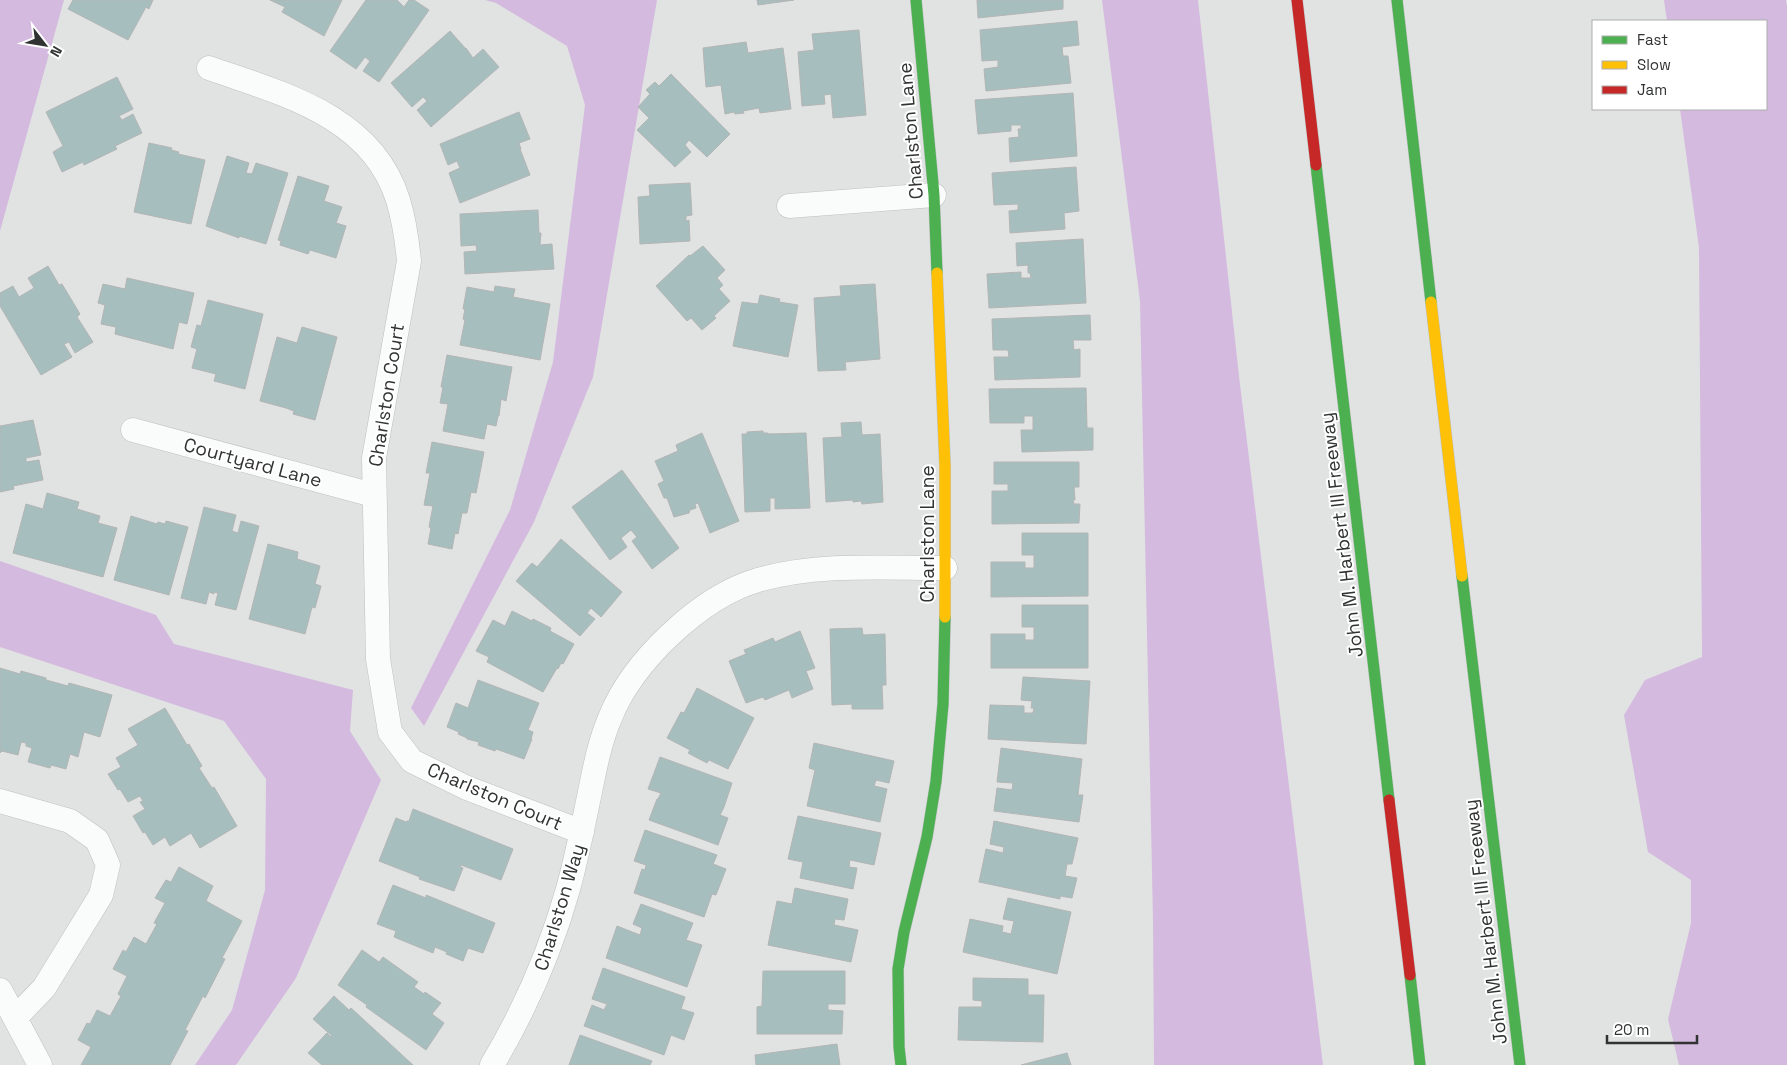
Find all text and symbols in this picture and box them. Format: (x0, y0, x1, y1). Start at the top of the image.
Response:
north arrow (20, 20, 70, 70)
legend (1592, 20, 1767, 110)
text: Fast (1637, 30, 1668, 49)
text: N (46, 43, 66, 60)
text: Slow (1637, 55, 1671, 74)
street label: Charlston Lane (892, 62, 929, 200)
text: Jam (1637, 80, 1667, 99)
street label: Charlston Court (363, 322, 410, 468)
street label: John M. Harbert III Freeway (1314, 411, 1369, 659)
street label: Courtyard Lane (181, 432, 325, 493)
street label: Charlston Lane (915, 465, 940, 603)
street label: Charlston Court (423, 757, 566, 836)
street label: John M. Harbert III Freeway (1458, 798, 1513, 1046)
street label: Charlston Way (528, 841, 591, 974)
scale bar (1607, 1012, 1697, 1044)
text: 20 m (1614, 1020, 1649, 1039)

